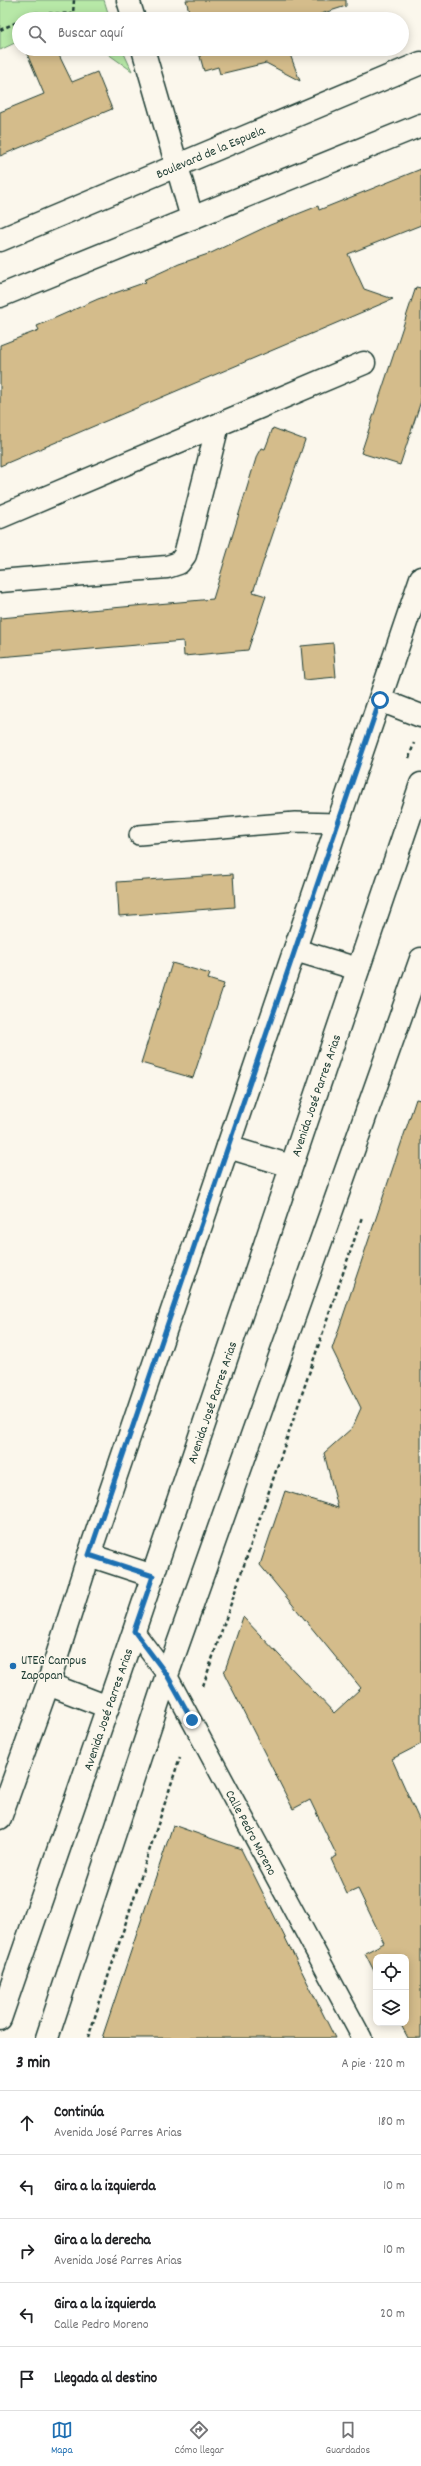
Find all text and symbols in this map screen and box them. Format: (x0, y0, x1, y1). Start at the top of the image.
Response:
search box (12, 12, 409, 56)
icon: search (26, 23, 48, 45)
text: Buscar aquí (58, 23, 123, 45)
street label: Boulevard de la Espuela (154, 121, 269, 185)
route start (371, 691, 389, 709)
street label: Avenida José Parres Arias (288, 1032, 347, 1159)
street label: Avenida José Parres Arias (184, 1339, 243, 1466)
street label: Avenida José Parres Arias (80, 1646, 139, 1773)
place label: UTEG Campus Zapopan (21, 1652, 86, 1686)
marker: UTEG Campus Zapopan (8, 1661, 18, 1671)
route end (183, 1711, 201, 1729)
street label: Calle Pedro Moreno (219, 1787, 280, 1880)
map controls (373, 1954, 409, 2026)
button: locate (373, 1954, 409, 1990)
button: layers (373, 1990, 409, 2026)
text: 3 min (16, 2052, 50, 2076)
text: A pie · 220 m (342, 2055, 405, 2074)
text: Continúa (54, 2102, 104, 2124)
icon: ahead (16, 2112, 38, 2134)
text: 180 m (378, 2113, 405, 2132)
text: Avenida José Parres Arias (54, 2124, 182, 2143)
icon: left (16, 2176, 38, 2198)
text: Gira a la izquierda (54, 2176, 155, 2198)
text: 10 m (383, 2177, 405, 2196)
text: Gira a la derecha (54, 2230, 151, 2252)
icon: right (16, 2240, 38, 2262)
text: 10 m (383, 2241, 405, 2260)
text: Avenida José Parres Arias (54, 2252, 182, 2271)
text: Gira a la izquierda (54, 2294, 155, 2316)
icon: left (16, 2304, 38, 2326)
text: 20 m (380, 2305, 405, 2324)
text: Calle Pedro Moreno (54, 2316, 148, 2335)
icon: arrive (16, 2368, 38, 2390)
text: Llegada al destino (54, 2368, 157, 2390)
tab: Mapa (51, 2419, 73, 2459)
tab: Cómo llegar (175, 2419, 224, 2459)
tab: Guardados (326, 2419, 370, 2459)

